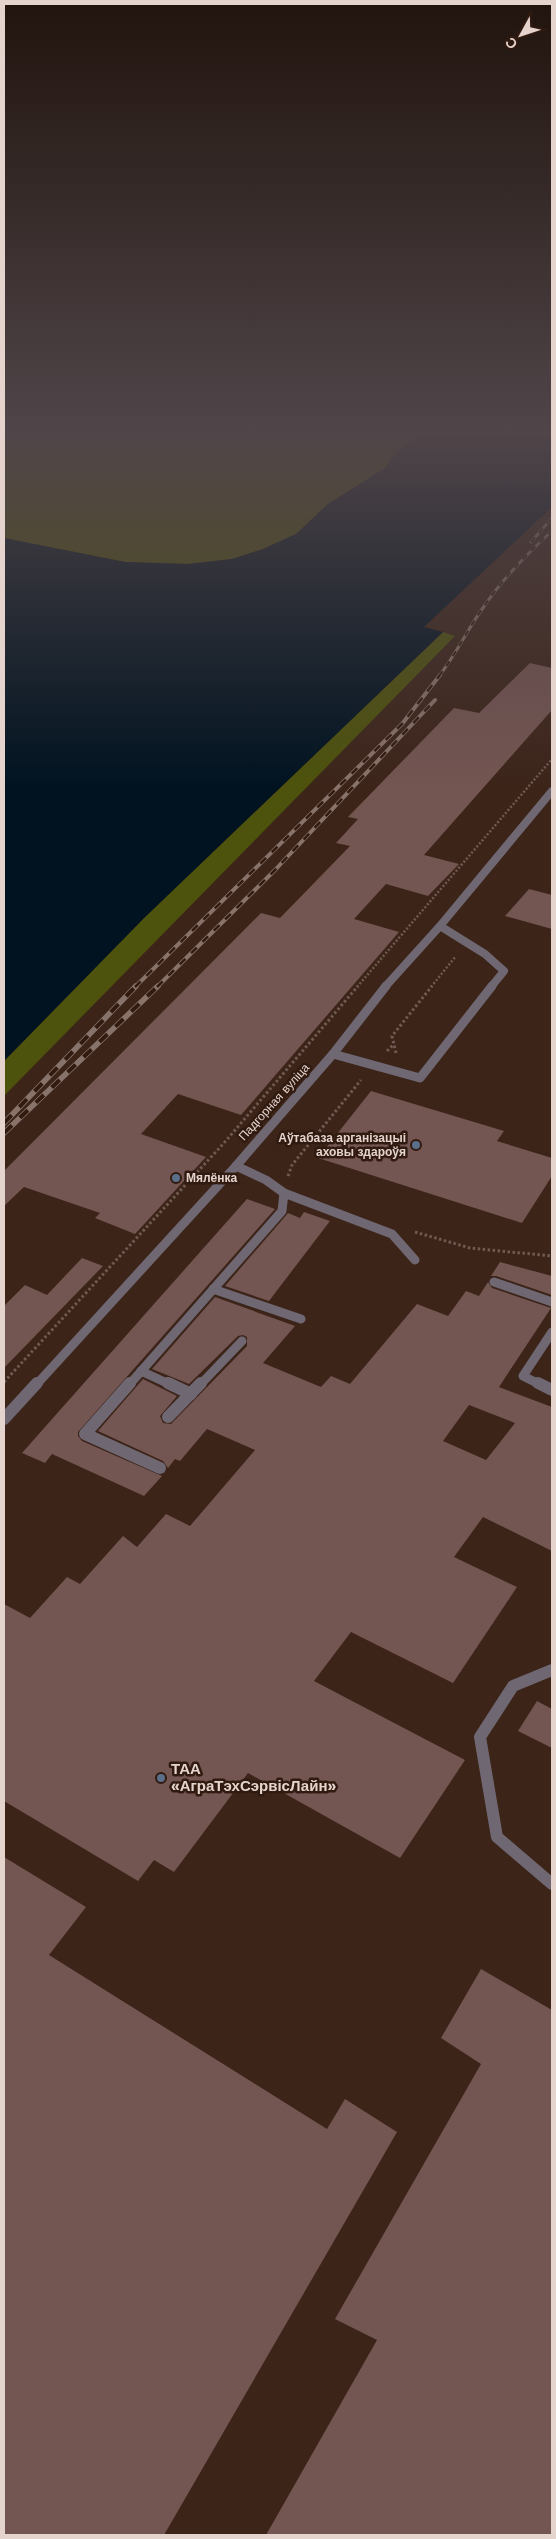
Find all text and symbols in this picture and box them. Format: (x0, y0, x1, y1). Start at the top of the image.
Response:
north arrow (496, 10, 546, 60)
text: С (502, 34, 520, 52)
street label: Падгорная вуліца (236, 1060, 312, 1143)
place label: Аўтабаза арганізацыі аховы здароўя (278, 1131, 406, 1159)
marker: Аўтабаза арганізацыі аховы здароўя (410, 1139, 422, 1151)
place label: Мялёнка (186, 1171, 238, 1185)
marker: Мялёнка (170, 1172, 182, 1184)
place label: ТАА «АграТэхСэрвісЛайн» (171, 1760, 336, 1795)
marker: ТАА «АграТэхСэрвісЛайн» (155, 1772, 167, 1784)

